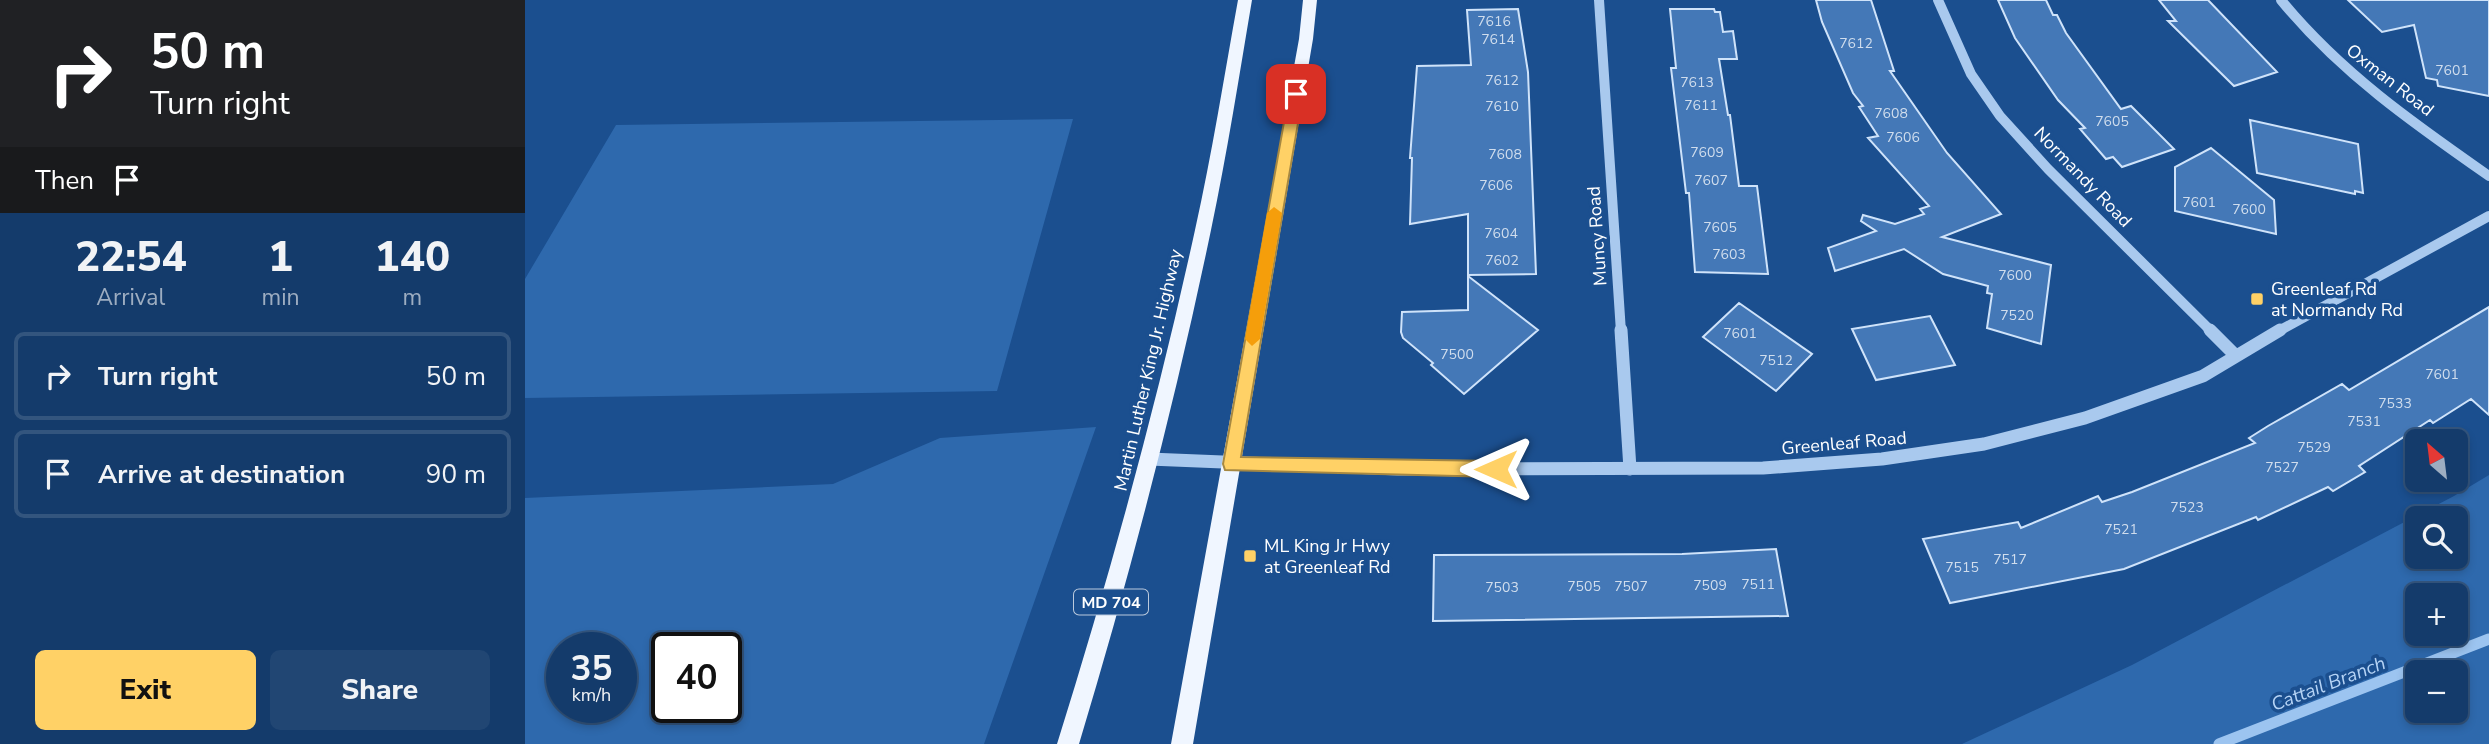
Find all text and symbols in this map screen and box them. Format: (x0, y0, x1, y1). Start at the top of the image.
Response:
house number: 7616 (1477, 12, 1511, 31)
text: 50 m (150, 18, 265, 85)
icon: right (35, 28, 126, 119)
house number: 7614 (1481, 30, 1515, 49)
house number: 7612 (1839, 34, 1873, 53)
street label: Oxman Road (2341, 38, 2439, 122)
house number: 7601 (2435, 61, 2469, 80)
pin (1266, 64, 1326, 124)
house number: 7612 (1485, 71, 1519, 90)
house number: 7613 (1680, 73, 1714, 92)
icon: arrive (1277, 75, 1315, 113)
text: Turn right (150, 82, 290, 125)
house number: 7611 (1684, 96, 1718, 115)
house number: 7610 (1485, 97, 1519, 116)
house number: 7608 (1874, 104, 1908, 123)
house number: 7605 (2095, 112, 2129, 131)
street label: Normandy Road (2029, 121, 2137, 233)
house number: 7606 (1886, 128, 1920, 147)
house number: 7609 (1690, 143, 1724, 162)
house number: 7608 (1488, 145, 1522, 164)
icon: arrive (108, 161, 146, 199)
text: Then (35, 163, 94, 198)
house number: 7607 (1694, 171, 1728, 190)
house number: 7606 (1479, 176, 1513, 195)
street label: Muncy Road (1582, 185, 1612, 287)
house number: 7601 (2182, 193, 2216, 212)
house number: 7600 (2232, 200, 2266, 219)
house number: 7605 (1703, 218, 1737, 237)
house number: 7604 (1484, 224, 1518, 243)
text: 22:54 (75, 229, 187, 286)
text: 1 (268, 229, 293, 286)
text: 140 (375, 229, 450, 286)
house number: 7603 (1712, 245, 1746, 264)
street label: Martin Luther King Jr. Highway (1108, 246, 1188, 493)
house number: 7602 (1485, 251, 1519, 270)
house number: 7600 (1998, 266, 2032, 285)
place label: Greenleaf Rd at Normandy Rd (2271, 277, 2403, 322)
text: Arrival (96, 282, 165, 313)
text: min (262, 282, 300, 313)
text: m (402, 282, 422, 313)
marker: Greenleaf Rd at Normandy Rd (2249, 291, 2265, 307)
house number: 7520 (2000, 306, 2034, 325)
house number: 7601 (1723, 324, 1757, 343)
house number: 7500 (1440, 345, 1474, 364)
house number: 7512 (1759, 351, 1793, 370)
icon: right (39, 357, 77, 395)
text: Turn right (98, 359, 217, 394)
text: 50 m (426, 359, 486, 394)
house number: 7601 (2425, 365, 2459, 384)
house number: 7533 (2378, 394, 2412, 413)
house number: 7531 (2347, 412, 2381, 431)
street label: Greenleaf Road (1780, 426, 1908, 460)
north arrow (2405, 429, 2467, 492)
map controls (2405, 429, 2468, 723)
position arrow (1459, 432, 1533, 506)
house number: 7529 (2297, 438, 2331, 457)
icon: arrive (39, 455, 77, 493)
text: Arrive at destination (98, 457, 345, 492)
text: 90 m (426, 457, 486, 492)
house number: 7527 (2265, 458, 2299, 477)
house number: 7523 (2170, 498, 2204, 517)
button: search (2405, 506, 2468, 569)
house number: 7521 (2104, 520, 2138, 539)
place label: ML King Jr Hwy at Greenleaf Rd (1264, 534, 1391, 579)
marker: ML King Jr Hwy at Greenleaf Rd (1242, 548, 1258, 564)
house number: 7517 (1993, 550, 2027, 569)
house number: 7515 (1945, 558, 1979, 577)
house number: 7511 (1741, 575, 1775, 594)
house number: 7509 (1693, 576, 1727, 595)
house number: 7505 (1567, 577, 1601, 596)
house number: 7507 (1614, 577, 1648, 596)
house number: 7503 (1485, 578, 1519, 597)
button: + (2405, 583, 2468, 646)
road number: MD 704 (1074, 590, 1148, 614)
speed limit sign: 40 (651, 632, 742, 723)
text: 35 (570, 645, 613, 692)
button: Exit (35, 650, 256, 730)
button: Share (270, 650, 490, 730)
water label: Cattail Branch (2267, 650, 2389, 718)
button: − (2405, 660, 2468, 723)
text: km/h (572, 683, 611, 707)

